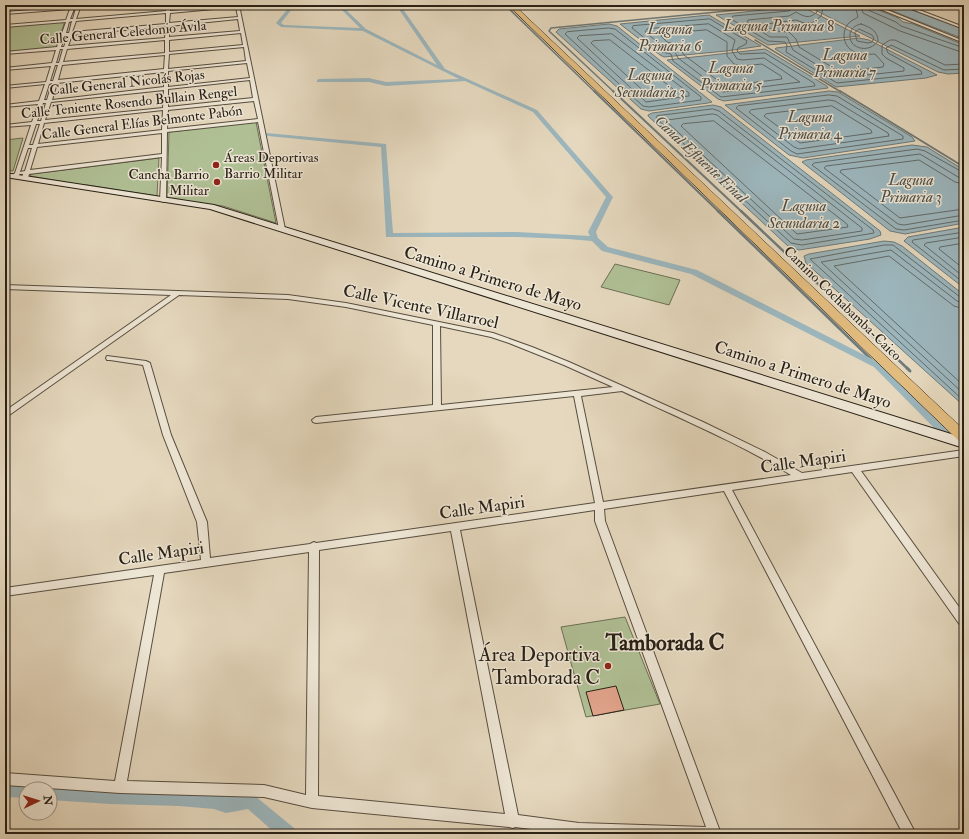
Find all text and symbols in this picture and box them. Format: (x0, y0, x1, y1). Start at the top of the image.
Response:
street label: Calle General Celedonio Ávila (39, 17, 207, 48)
water label: Laguna Primaria 8 (723, 17, 834, 36)
water label: Laguna Primaria 6 (637, 20, 703, 56)
water label: Laguna Primaria 7 (813, 46, 876, 82)
water label: Laguna Primaria 5 (699, 59, 763, 95)
street label: Calle General Nicolás Rojas (49, 66, 206, 99)
water label: Laguna Secundaria 3 (614, 66, 685, 102)
street label: Calle Teniente Rosendo Bullain Rengel (20, 83, 238, 122)
street label: Calle General Elías Belmonte Pabón (41, 102, 243, 143)
water label: Laguna Primaria 4 (777, 108, 843, 144)
water label: Canal Efluente Final (650, 111, 752, 208)
place label: Áreas Deportivas Barrio Militar (223, 149, 319, 182)
marker: Áreas Deportivas Barrio Militar (211, 160, 221, 170)
place label: Cancha Barrio Militar (128, 166, 210, 199)
water label: Laguna Primaria 3 (879, 171, 942, 207)
marker: Cancha Barrio Militar (212, 177, 222, 187)
water label: Laguna Secundaria 2 (767, 197, 840, 233)
street label: Camino a Primero de Mayo (401, 241, 584, 316)
street label: Camino Cochabamba-Caico (780, 243, 905, 364)
street label: Calle Vicente Villarroel (341, 280, 501, 333)
street label: Camino a Primero de Mayo (711, 336, 894, 414)
street label: Calle Mapiri (759, 445, 848, 479)
street label: Calle Mapiri (438, 491, 527, 525)
street label: Calle Mapiri (117, 537, 206, 571)
district label: Tamborada C (604, 629, 725, 657)
place label: Área Deportiva Tamborada C (478, 641, 601, 690)
marker: Área Deportiva Tamborada C (603, 661, 613, 671)
north arrow (18, 781, 58, 821)
text: N (41, 794, 54, 807)

